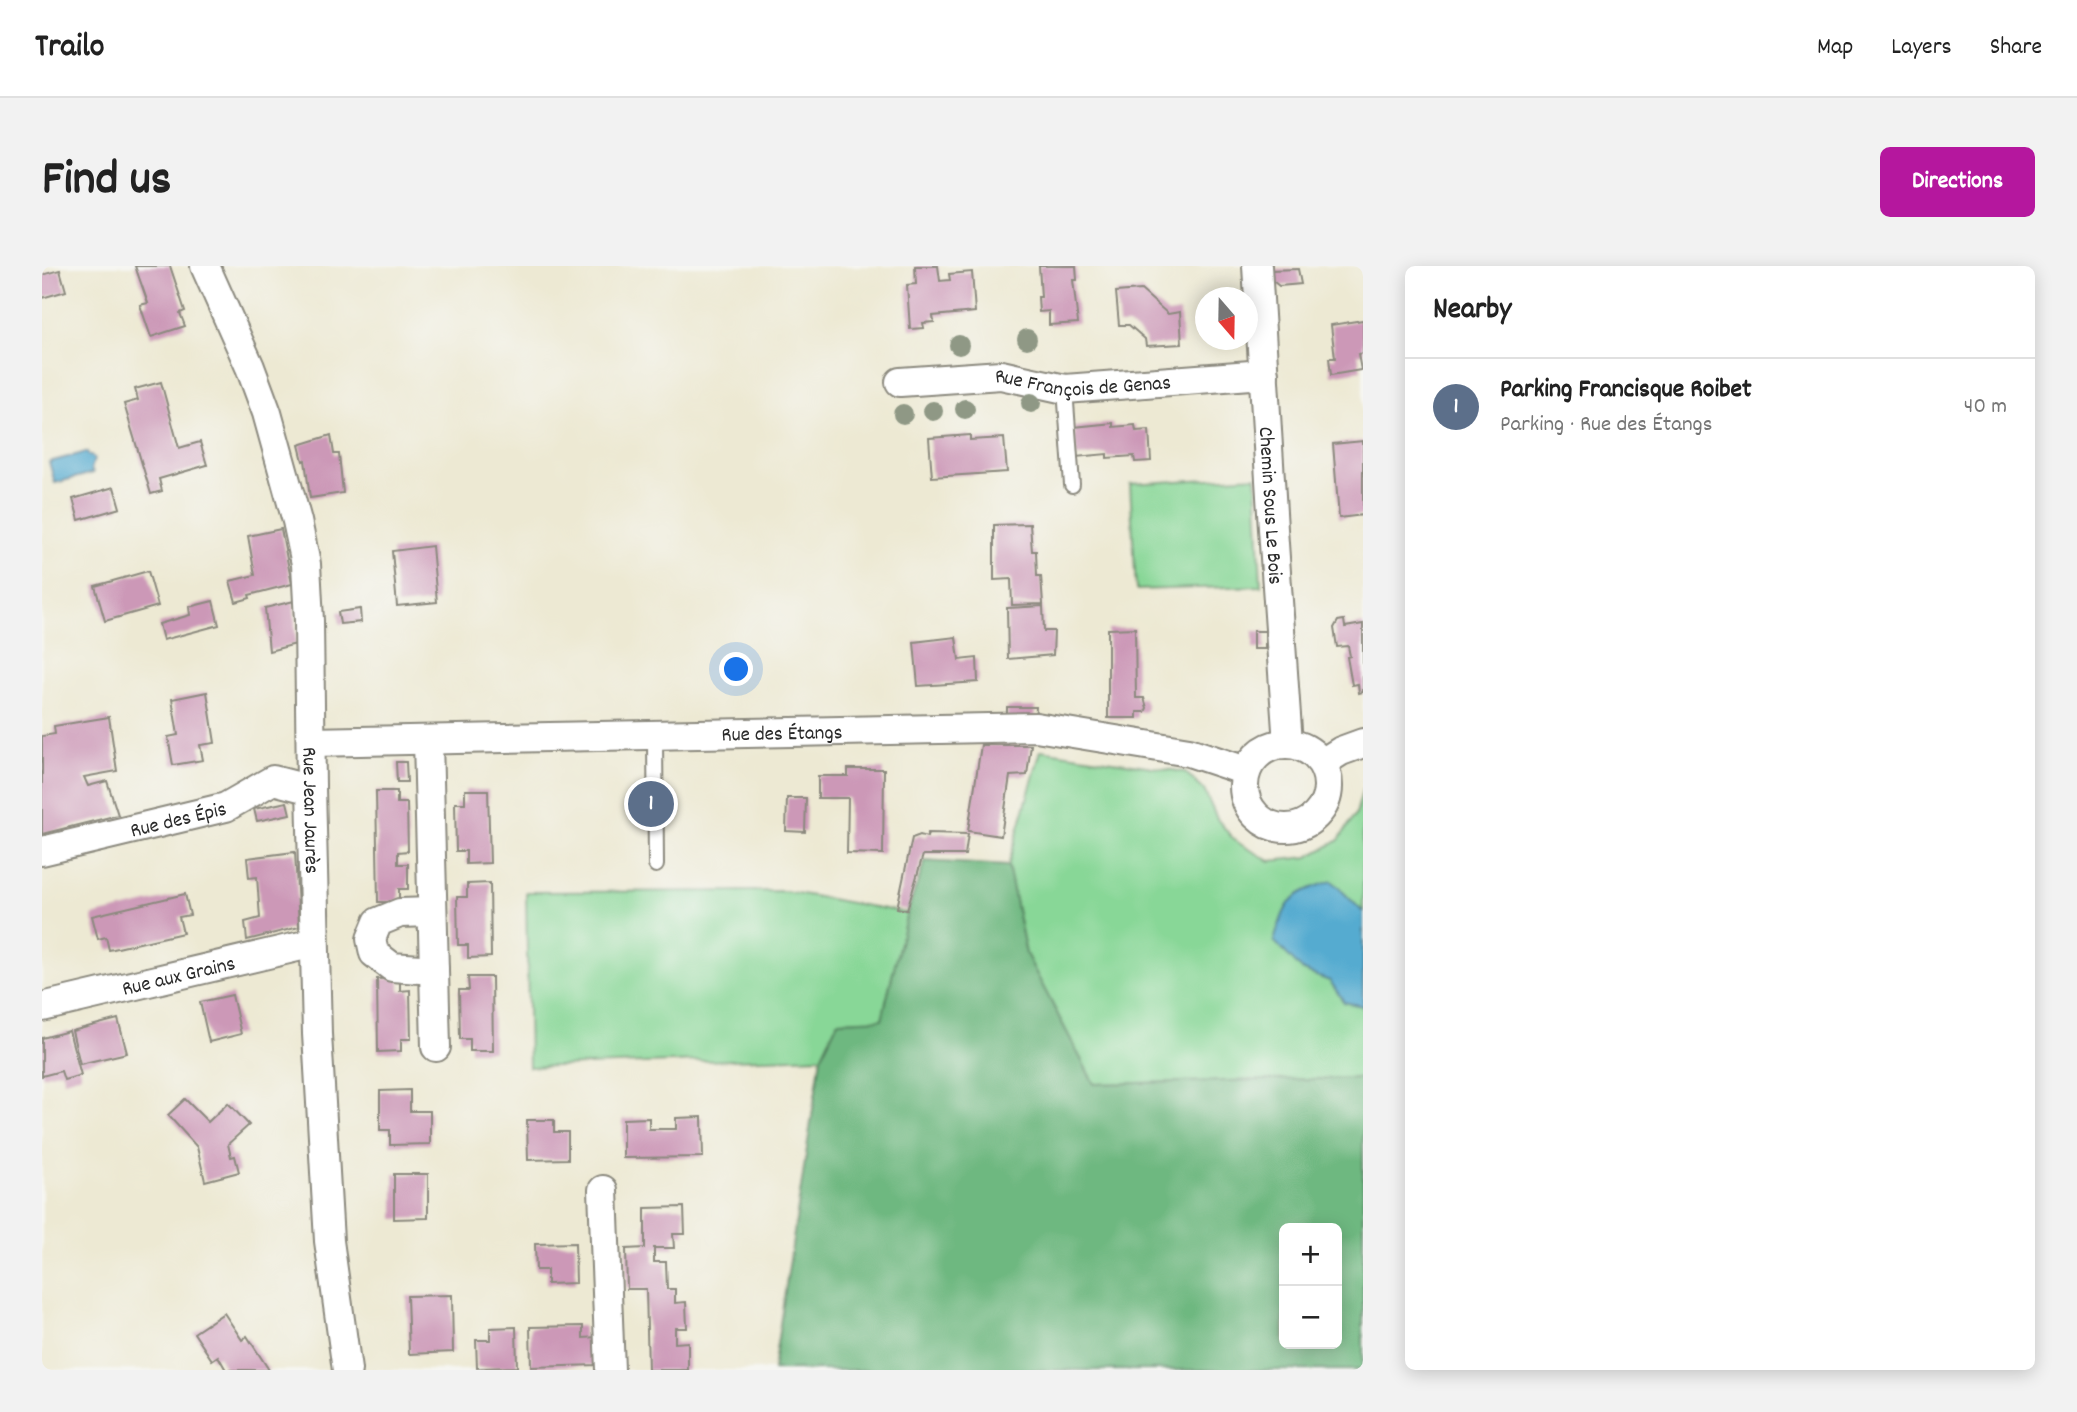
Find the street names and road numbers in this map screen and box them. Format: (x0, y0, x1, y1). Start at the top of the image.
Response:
street label: Rue François de Genas (994, 363, 1172, 407)
street label: Chemin Sous Le Bois (1249, 426, 1289, 586)
street label: Rue des Étangs (721, 719, 843, 752)
street label: Rue Jean Jaurès (293, 747, 325, 874)
street label: Rue des Épis (128, 795, 230, 847)
street label: Rue aux Grains (119, 950, 239, 1006)

